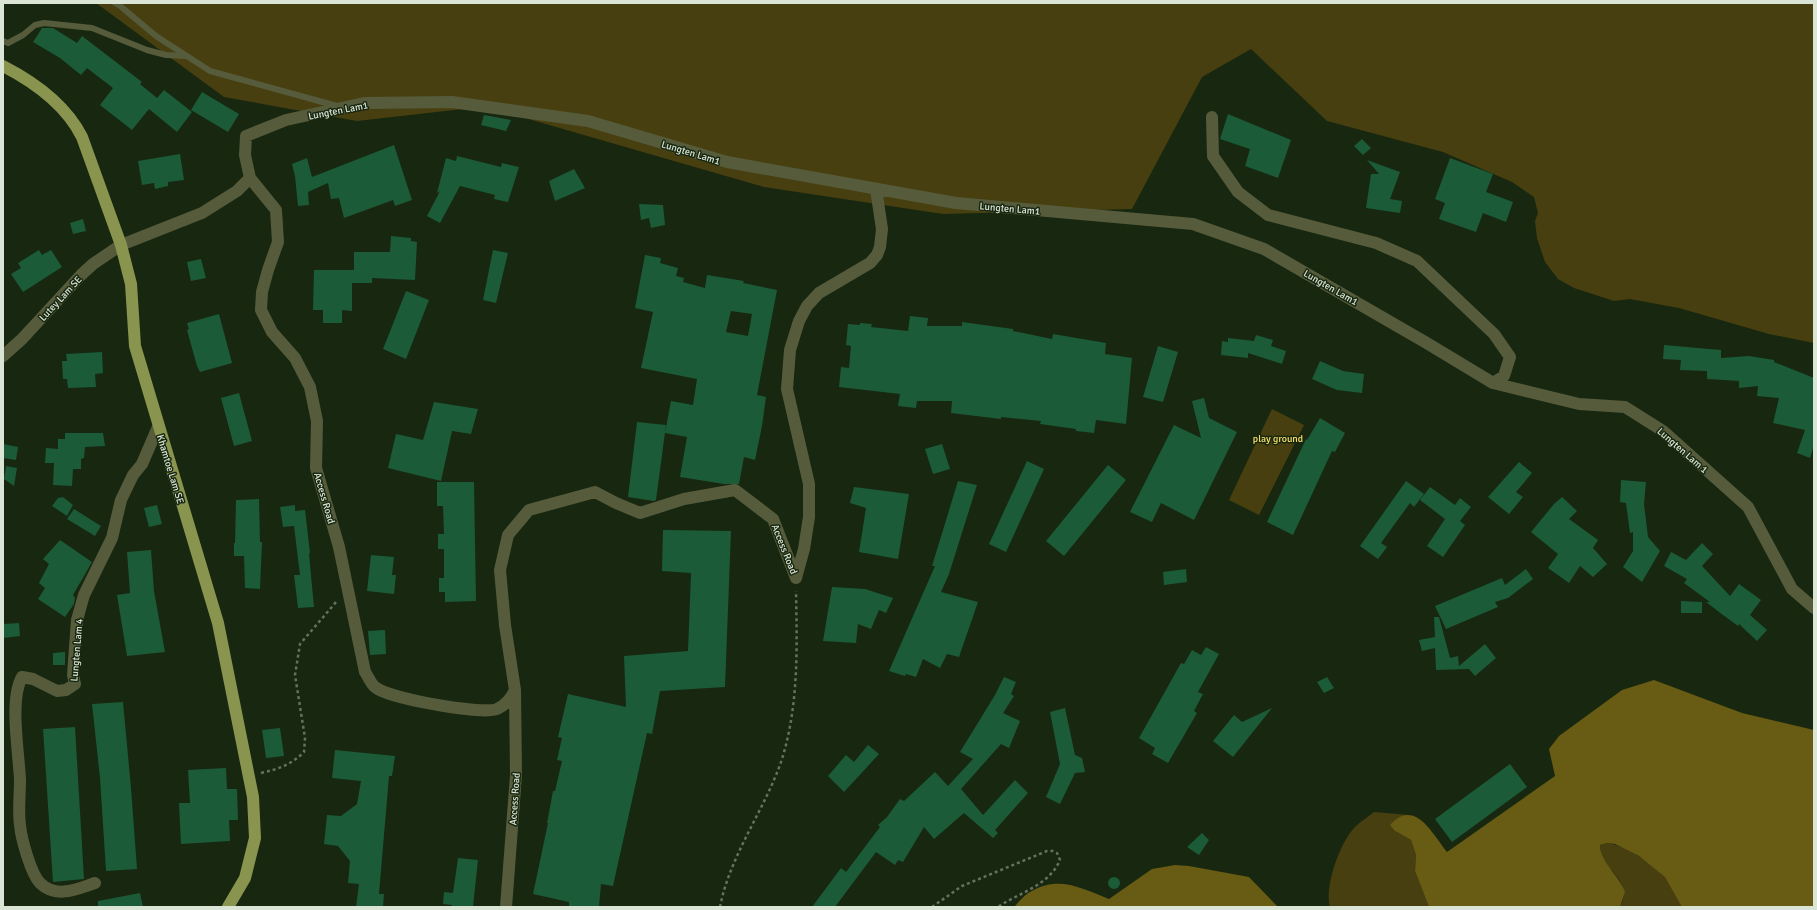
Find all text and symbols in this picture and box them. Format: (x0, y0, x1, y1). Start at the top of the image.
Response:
street label: Lungten Lam1 (307, 99, 369, 123)
street label: Lungten Lam1 (660, 138, 722, 168)
street label: Lungten Lam1 (979, 200, 1041, 218)
street label: Lungten Lam1 (1301, 267, 1360, 308)
street label: Lutey Lam SE (37, 273, 85, 324)
street label: Lungten Lam 1 (1655, 426, 1710, 476)
street label: Khamtoe Lam SE (154, 433, 186, 506)
park label: play ground (1253, 433, 1303, 445)
street label: Access Road (311, 471, 337, 525)
street label: Access Road (769, 523, 800, 576)
street label: Lungten Lam 4 (68, 618, 86, 682)
street label: Access Road (507, 772, 523, 826)

